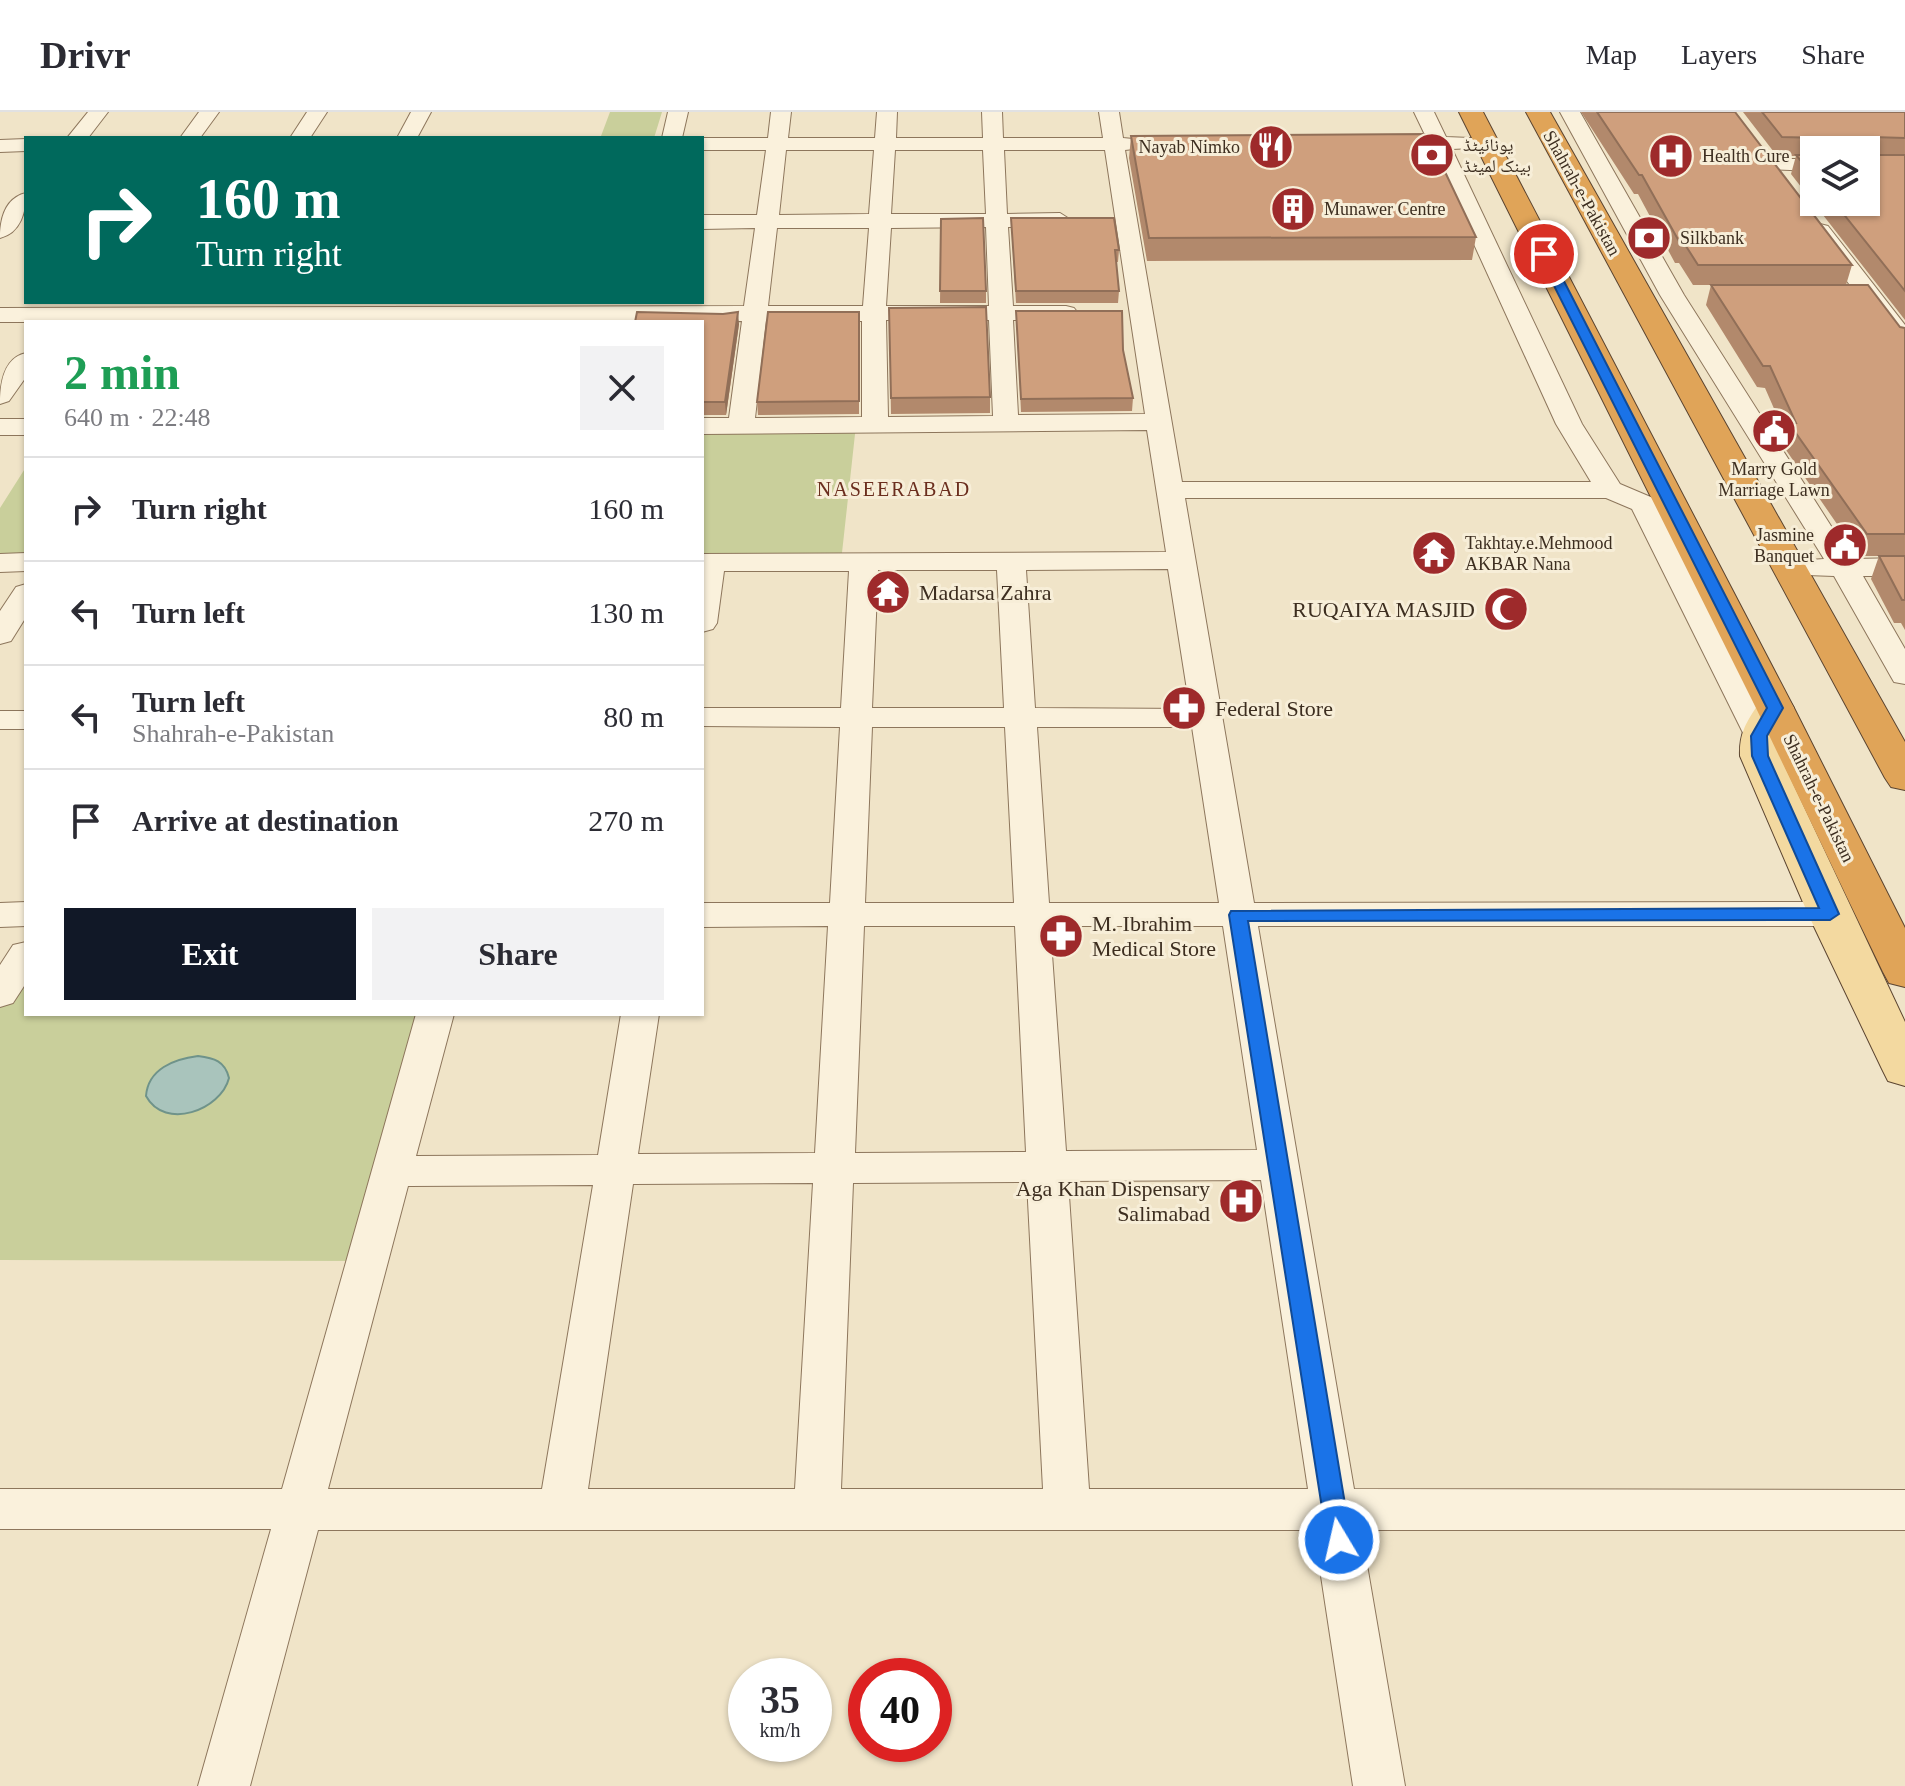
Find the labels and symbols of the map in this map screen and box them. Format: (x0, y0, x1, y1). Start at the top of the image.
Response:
restaurant icon: Nayab Nimko (1247, 123, 1295, 171)
street label: Shahrah-e-Pakistan (1539, 127, 1625, 259)
bank icon: یونائیٹڈ بینک لمیٹڈ (1408, 131, 1456, 179)
hospital icon: Health Cure (1647, 132, 1695, 180)
place label: یونائیٹڈ بینک لمیٹڈ (1463, 135, 1531, 177)
place label: Nayab Nimko (1139, 137, 1240, 157)
place label: Health Cure (1702, 146, 1789, 166)
building icon: Munawer Centre (1269, 185, 1317, 233)
place label: Munawer Centre (1324, 199, 1445, 219)
bank icon: Silkbank (1625, 214, 1673, 262)
pin (1510, 220, 1578, 288)
place label: Silkbank (1680, 228, 1744, 248)
public building icon: Marry Gold Marriage Lawn (1750, 407, 1798, 455)
place label: Marry Gold Marriage Lawn (1718, 459, 1830, 500)
district label: NASEERABAD (817, 478, 971, 500)
public building icon: Jasmine Banquet (1821, 521, 1869, 569)
place label: Jasmine Banquet (1754, 525, 1814, 566)
temple icon: Takhtay.e.Mehmood AKBAR Nana (1410, 529, 1458, 577)
place label: Takhtay.e.Mehmood AKBAR Nana (1465, 533, 1613, 574)
temple icon: Madarsa Zahra (864, 568, 912, 616)
place label: Madarsa Zahra (919, 580, 1052, 605)
mosque icon: RUQAIYA MASJID (1482, 585, 1530, 633)
place label: RUQAIYA MASJID (1292, 597, 1475, 622)
pharmacy icon: Federal Store (1160, 684, 1208, 732)
place label: Federal Store (1215, 696, 1333, 721)
street label: Shahrah-e-Pakistan (1779, 731, 1859, 865)
place label: M. Ibrahim Medical Store (1092, 911, 1216, 961)
pharmacy icon: M. Ibrahim Medical Store (1037, 912, 1085, 960)
place label: Aga Khan Dispensary Salimabad (1016, 1176, 1210, 1226)
hospital icon: Aga Khan Dispensary Salimabad (1217, 1177, 1265, 1225)
position arrow (1297, 1498, 1381, 1582)
speed limit sign: 40 (848, 1658, 952, 1762)

